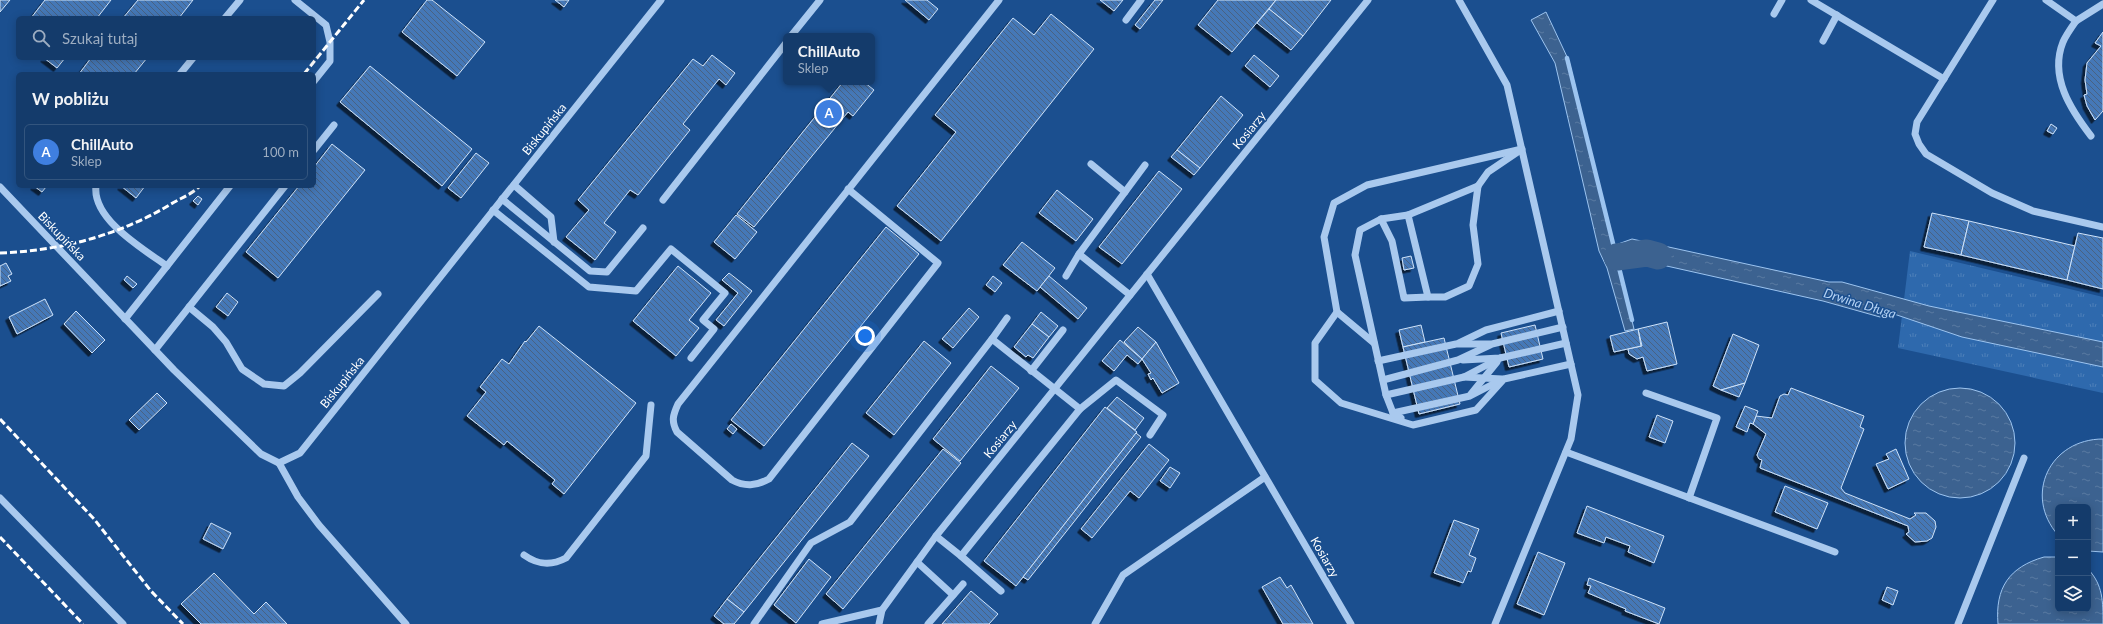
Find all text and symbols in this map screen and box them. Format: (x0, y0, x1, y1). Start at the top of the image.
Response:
search box (16, 16, 316, 60)
icon: search (30, 27, 52, 49)
text: Szukaj tutaj (62, 29, 138, 47)
popup (783, 33, 875, 85)
text: ChillAuto (798, 42, 860, 60)
text: Sklep (798, 60, 829, 76)
text: W pobliżu (32, 88, 109, 109)
pin: A (816, 98, 842, 128)
street label: Biskupińska (519, 100, 569, 158)
street label: Kosiarzy (1229, 107, 1269, 152)
text: ChillAuto (71, 135, 133, 153)
text: A (41, 144, 51, 160)
text: 100 m (262, 144, 299, 160)
text: Sklep (71, 153, 102, 169)
street label: Biskupińska (35, 208, 89, 264)
water label: Drwina Długa (1822, 284, 1899, 322)
your location (855, 326, 875, 346)
street label: Biskupińska (317, 353, 367, 411)
street label: Kosiarzy (980, 416, 1020, 461)
map controls (2055, 504, 2091, 612)
button: + (2055, 504, 2091, 540)
street label: Kosiarzy (1307, 534, 1343, 581)
button: − (2055, 540, 2091, 576)
button: layers (2055, 576, 2091, 612)

